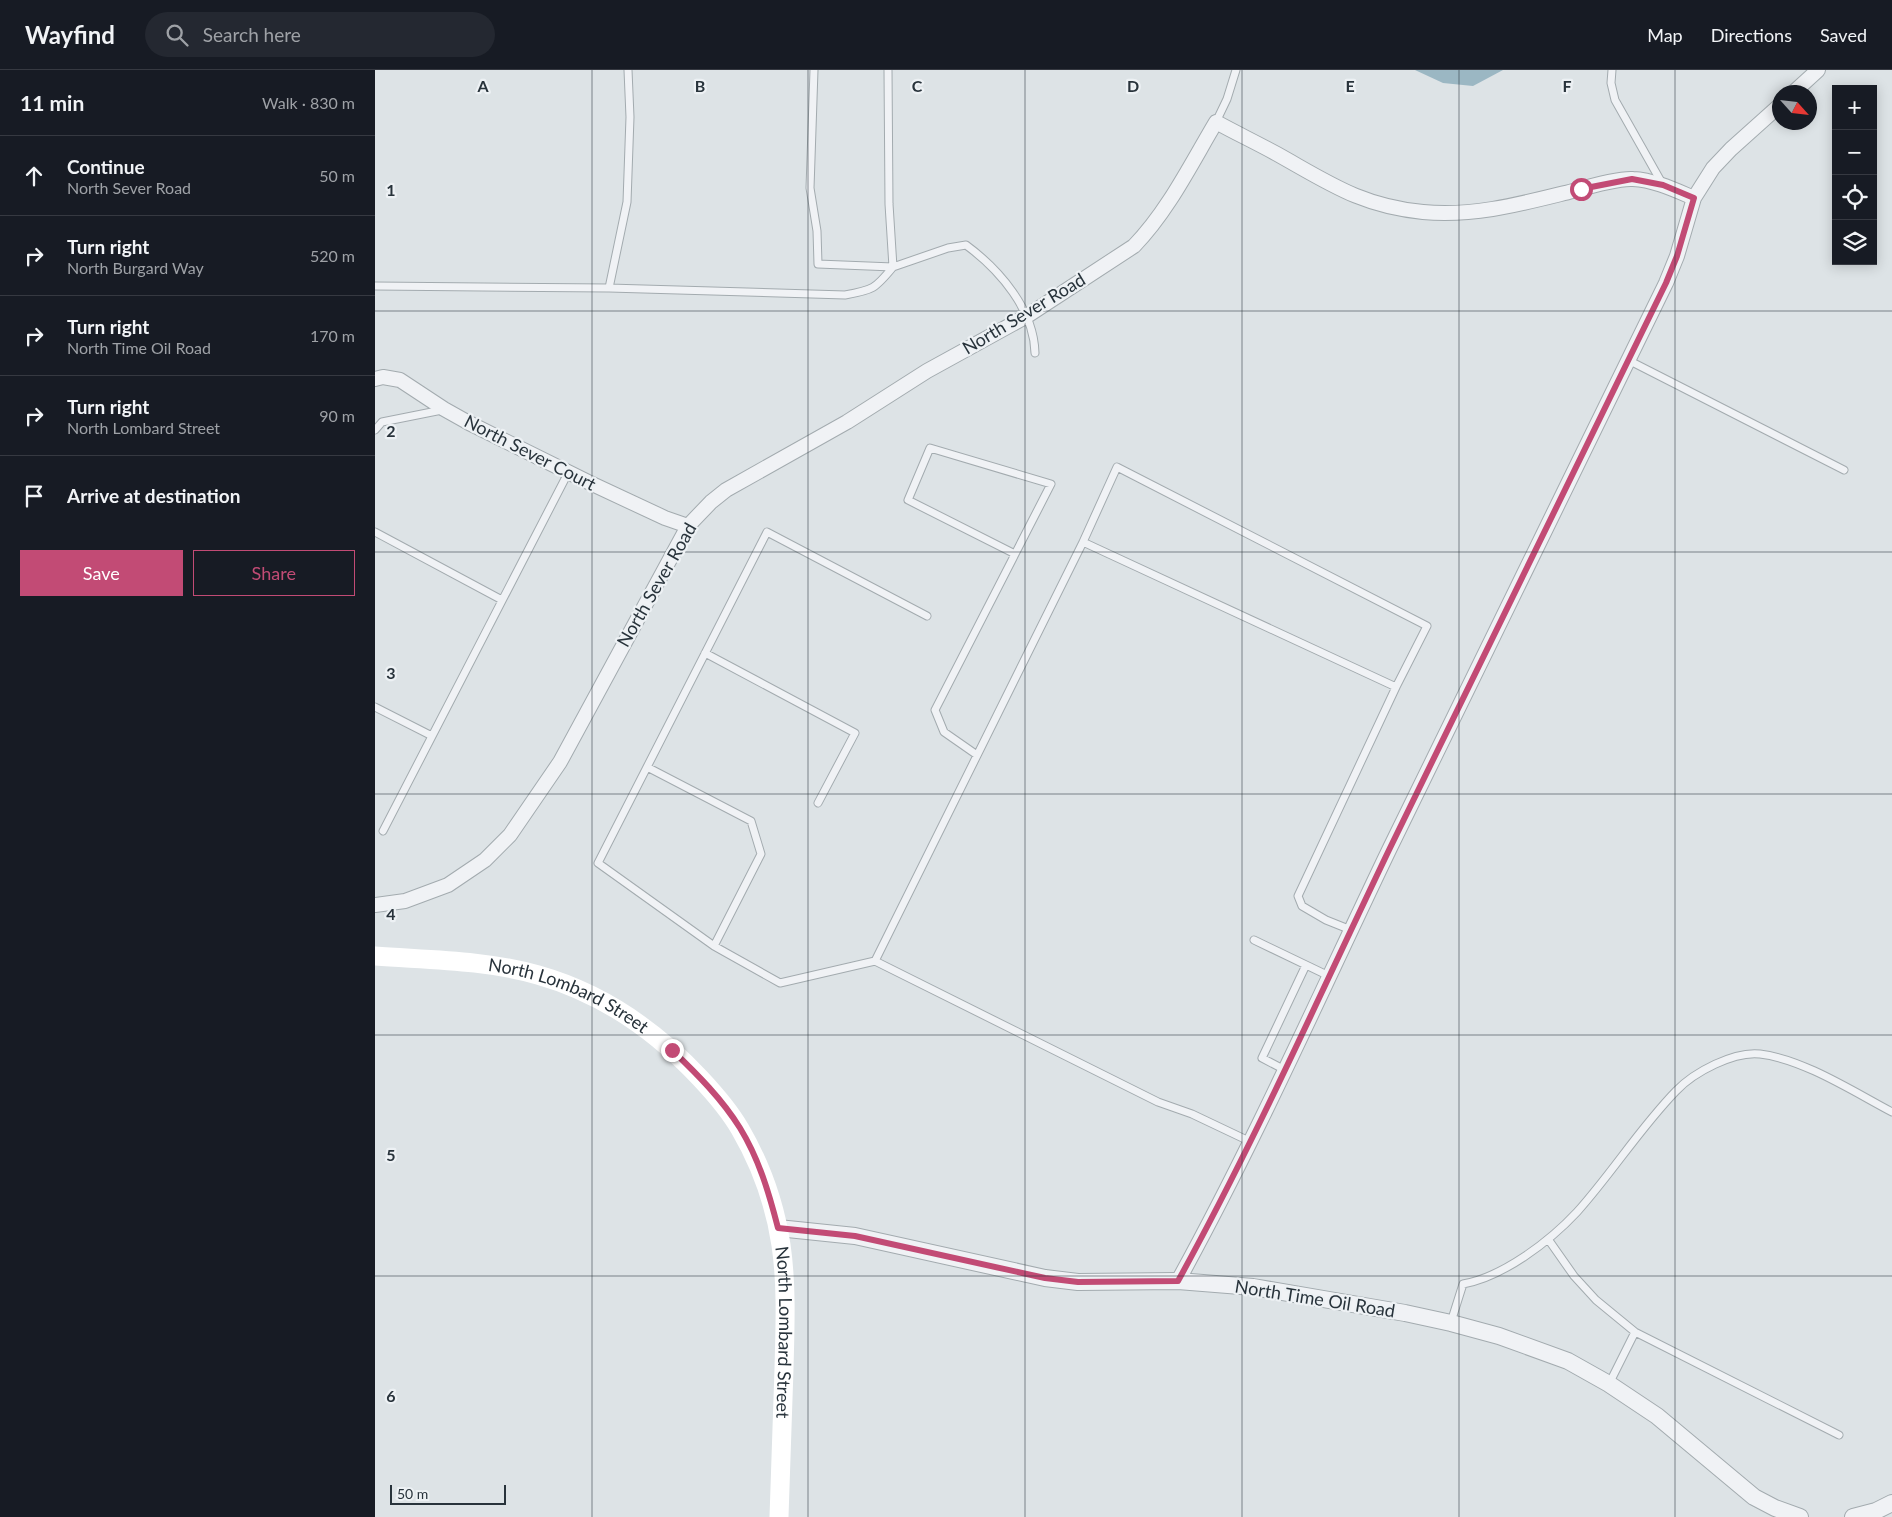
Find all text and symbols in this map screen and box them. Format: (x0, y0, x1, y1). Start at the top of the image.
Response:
search box (145, 12, 495, 57)
text: Wayfind (25, 20, 115, 49)
icon: search (163, 21, 191, 49)
text: Search here (203, 23, 301, 46)
text: Map (1647, 24, 1683, 46)
text: Directions (1711, 24, 1792, 46)
text: Saved (1820, 24, 1867, 46)
text: A (476, 76, 489, 95)
text: B (695, 76, 705, 95)
text: C (912, 76, 923, 95)
text: D (1127, 76, 1139, 95)
text: E (1345, 76, 1355, 95)
text: F (1562, 76, 1572, 95)
north arrow (1772, 85, 1817, 130)
map controls (1832, 85, 1877, 265)
button: + (1832, 85, 1877, 130)
text: 11 min (20, 90, 84, 115)
text: Walk · 830 m (262, 93, 355, 112)
button: − (1832, 130, 1877, 175)
text: Continue (67, 155, 145, 178)
icon: ahead (20, 162, 48, 190)
text: 50 m (319, 166, 355, 185)
button: locate (1832, 175, 1877, 220)
text: North Sever Road (67, 178, 191, 197)
route start (1570, 178, 1593, 201)
text: 1 (386, 180, 396, 199)
button: layers (1832, 220, 1877, 265)
text: Turn right (67, 235, 149, 258)
icon: right (20, 242, 48, 270)
text: 520 m (310, 246, 355, 265)
text: North Burgard Way (67, 258, 204, 277)
street label: North Sever Road (958, 268, 1089, 359)
text: Turn right (67, 315, 149, 338)
icon: right (20, 322, 48, 350)
text: 170 m (310, 326, 355, 345)
text: North Time Oil Road (67, 338, 211, 357)
text: Turn right (67, 395, 149, 418)
icon: right (20, 402, 48, 430)
text: 90 m (319, 406, 355, 425)
street label: North Sever Court (461, 409, 600, 495)
text: North Lombard Street (67, 418, 220, 437)
text: 2 (386, 421, 396, 440)
icon: arrive (20, 482, 48, 510)
text: Arrive at destination (67, 484, 240, 507)
street label: North Sever Road (612, 519, 701, 650)
button: Save (20, 550, 183, 596)
button: Share (193, 550, 355, 596)
text: 3 (386, 663, 396, 682)
text: 4 (386, 904, 396, 923)
street label: North Lombard Street (487, 953, 654, 1038)
route end (661, 1039, 684, 1062)
text: 5 (386, 1145, 396, 1164)
street label: North Lombard Street (771, 1245, 797, 1419)
street label: North Time Oil Road (1233, 1274, 1397, 1322)
text: 6 (386, 1386, 396, 1405)
scale bar (390, 1482, 506, 1505)
text: 50 m (397, 1485, 428, 1502)

